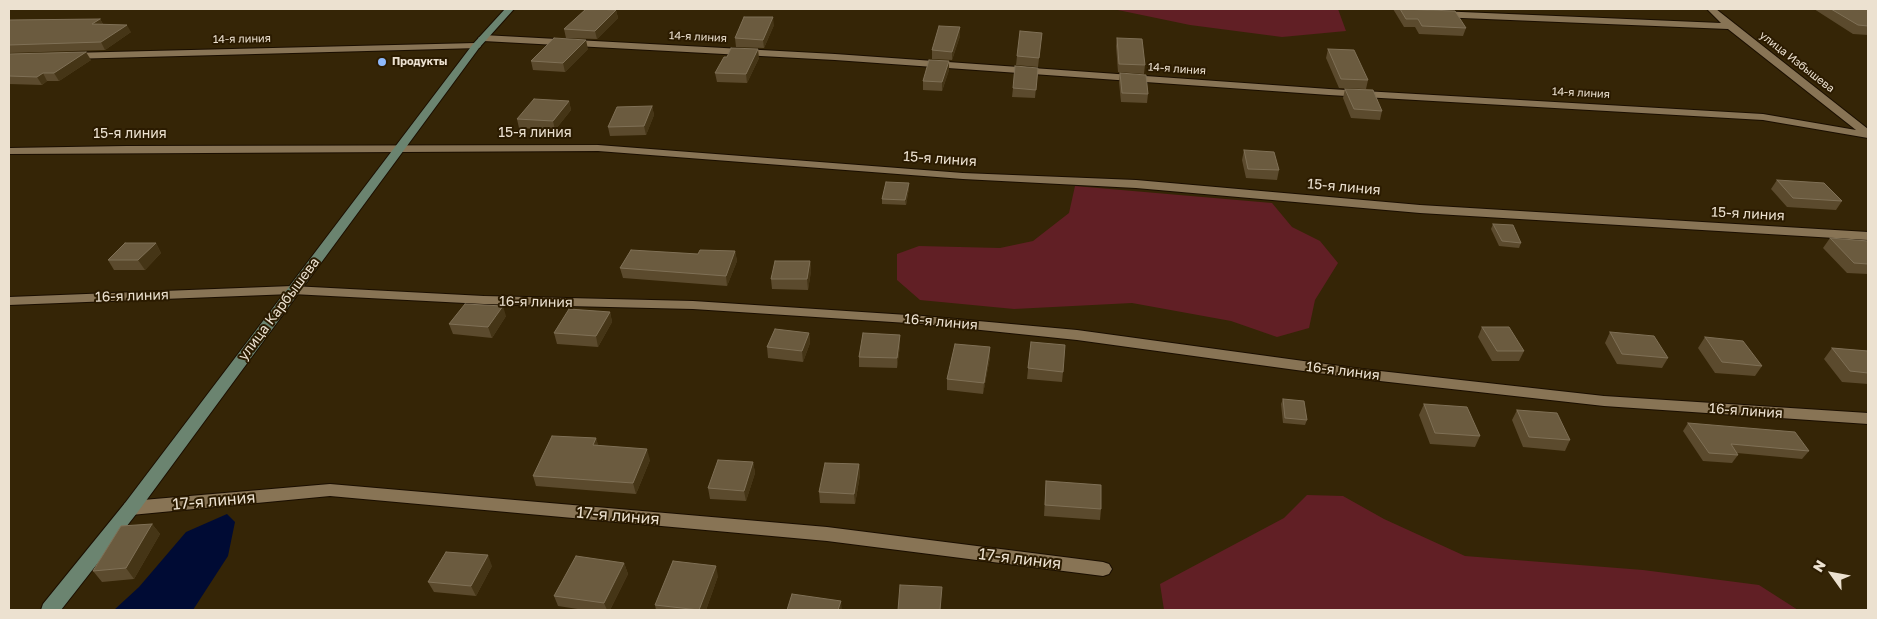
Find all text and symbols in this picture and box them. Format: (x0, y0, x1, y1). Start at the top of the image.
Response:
street label: 14-я линия (669, 29, 727, 45)
street label: улица Избышева (1757, 29, 1837, 95)
street label: 14-я линия (213, 32, 271, 46)
place label: Продукты (392, 55, 447, 69)
marker: Продукты (376, 56, 388, 68)
street label: 14-я линия (1148, 60, 1206, 78)
street label: 14-я линия (1552, 85, 1610, 101)
street label: 15-я линия (498, 125, 572, 141)
street label: 15-я линия (93, 126, 167, 142)
street label: 15-я линия (903, 148, 977, 170)
street label: 15-я линия (1307, 175, 1381, 199)
street label: 15-я линия (1711, 204, 1785, 224)
street label: улица Карбышева (235, 254, 323, 364)
street label: 16-я линия (95, 286, 169, 306)
street label: 16-я линия (499, 293, 573, 311)
street label: 16-я линия (903, 310, 979, 334)
street label: 16-я линия (1305, 358, 1381, 384)
street label: 16-я линия (1709, 400, 1783, 422)
street label: 17-я линия (172, 488, 256, 514)
street label: 17-я линия (576, 503, 660, 529)
street label: 17-я линия (978, 544, 1062, 574)
north arrow (1807, 549, 1857, 599)
text: N (1809, 557, 1829, 575)

